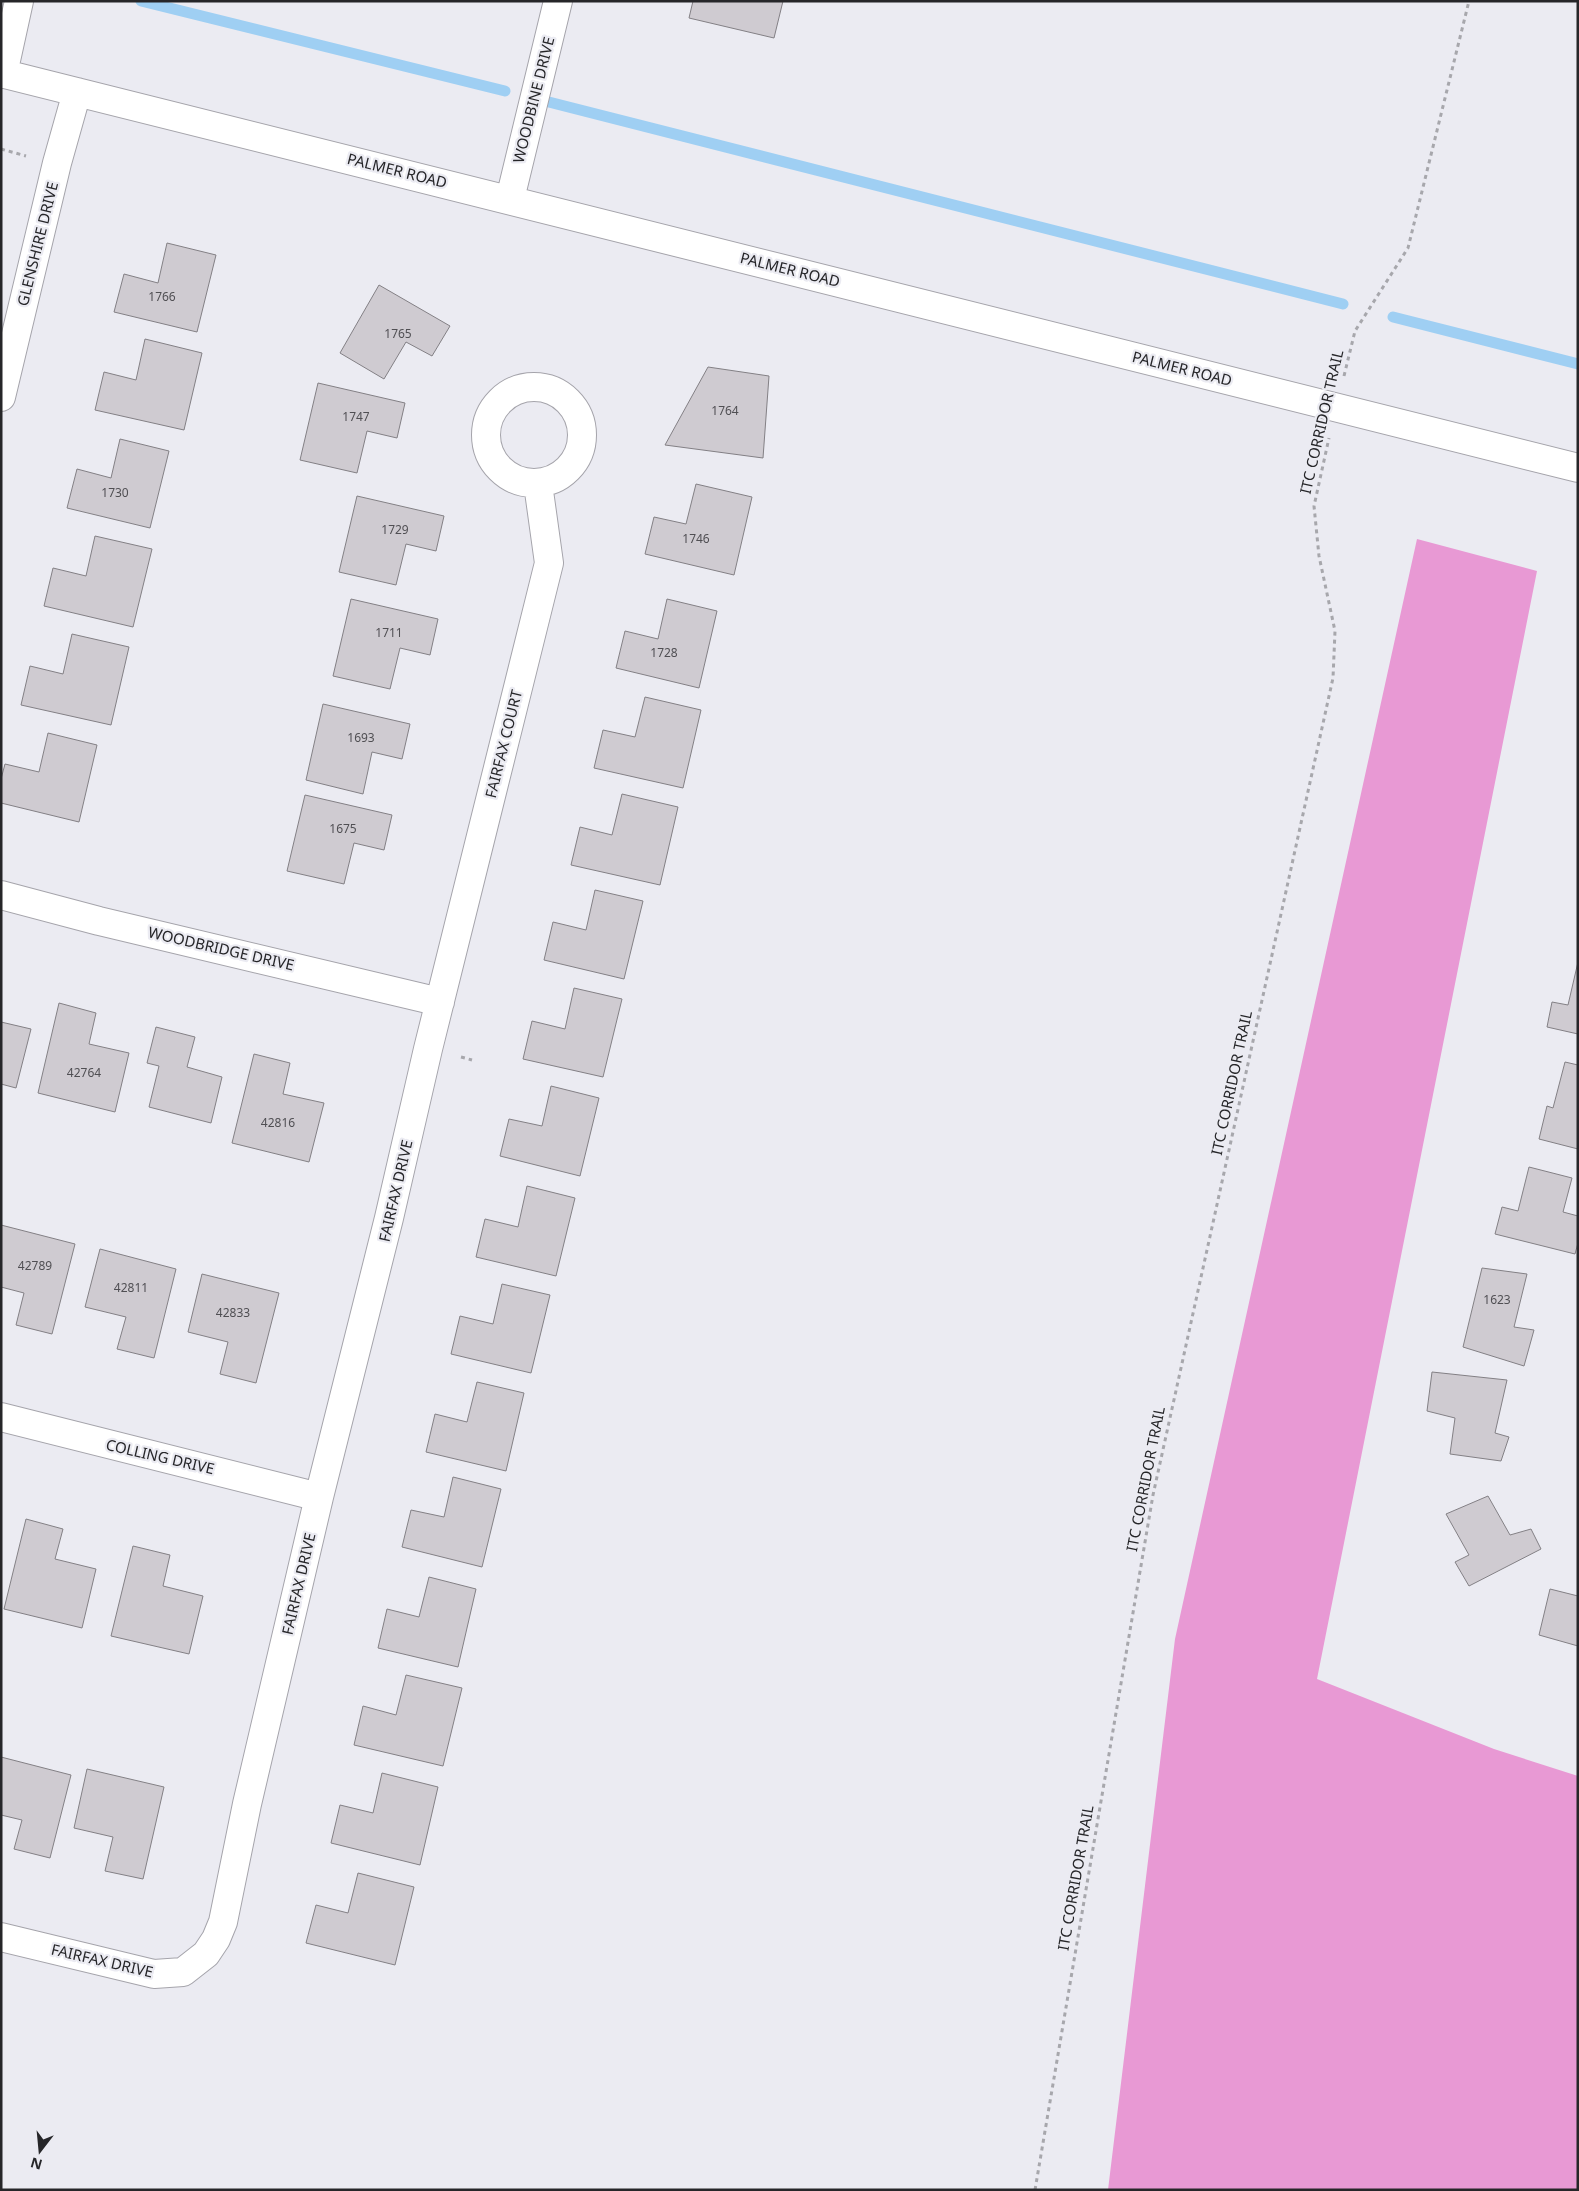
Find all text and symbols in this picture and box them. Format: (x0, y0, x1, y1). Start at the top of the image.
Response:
street label: WOODBINE DRIVE (508, 35, 558, 165)
street label: PALMER ROAD (345, 148, 449, 192)
street label: GLENSHIRE DRIVE (12, 180, 62, 308)
street label: PALMER ROAD (738, 247, 842, 291)
house number: 1766 (148, 288, 176, 305)
house number: 1765 (384, 325, 412, 342)
street label: PALMER ROAD (1130, 346, 1234, 390)
street label: ITC CORRIDOR TRAIL (1295, 348, 1347, 496)
house number: 1764 (711, 402, 739, 419)
house number: 1747 (342, 408, 370, 425)
house number: 1730 (101, 484, 129, 501)
house number: 1729 (381, 521, 409, 538)
house number: 1746 (682, 530, 710, 547)
house number: 1711 (375, 624, 403, 641)
house number: 1728 (650, 644, 678, 661)
street label: FAIRFAX COURT (480, 687, 526, 800)
house number: 1693 (347, 729, 375, 746)
house number: 1675 (329, 820, 357, 837)
street label: WOODBRIDGE DRIVE (146, 922, 296, 975)
street label: ITC CORRIDOR TRAIL (1206, 1009, 1256, 1157)
house number: 42764 (67, 1064, 101, 1081)
house number: 42816 (261, 1114, 295, 1131)
street label: FAIRFAX DRIVE (374, 1138, 416, 1244)
house number: 42789 (18, 1257, 52, 1274)
house number: 42811 (114, 1279, 148, 1296)
house number: 1623 (1483, 1291, 1511, 1308)
house number: 42833 (216, 1304, 250, 1321)
street label: ITC CORRIDOR TRAIL (1121, 1405, 1169, 1553)
street label: COLLING DRIVE (104, 1434, 216, 1478)
street label: FAIRFAX DRIVE (277, 1531, 319, 1637)
street label: ITC CORRIDOR TRAIL (1052, 1803, 1098, 1952)
street label: FAIRFAX DRIVE (49, 1939, 155, 1981)
north arrow (15, 2126, 65, 2176)
text: N (28, 2153, 44, 2175)

